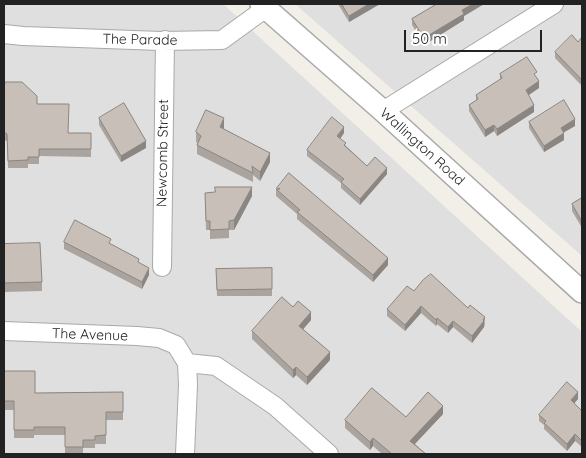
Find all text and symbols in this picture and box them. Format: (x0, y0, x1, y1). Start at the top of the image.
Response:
scale bar (406, 20, 544, 52)
text: 50 m (412, 29, 447, 48)
street label: The Parade (102, 31, 178, 49)
street label: Newcomb Street (154, 99, 172, 207)
street label: Wallington Road (376, 105, 468, 189)
street label: The Avenue (52, 325, 128, 345)

